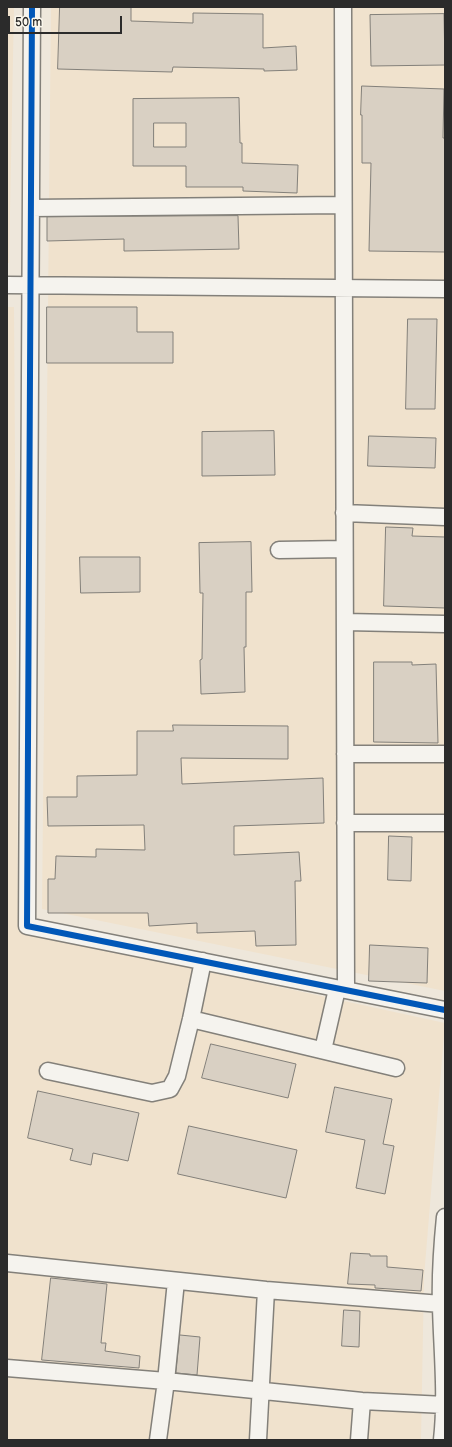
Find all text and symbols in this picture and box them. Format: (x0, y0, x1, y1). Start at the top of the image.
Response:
scale bar (10, 8, 124, 34)
text: 50 m (15, 15, 42, 30)

